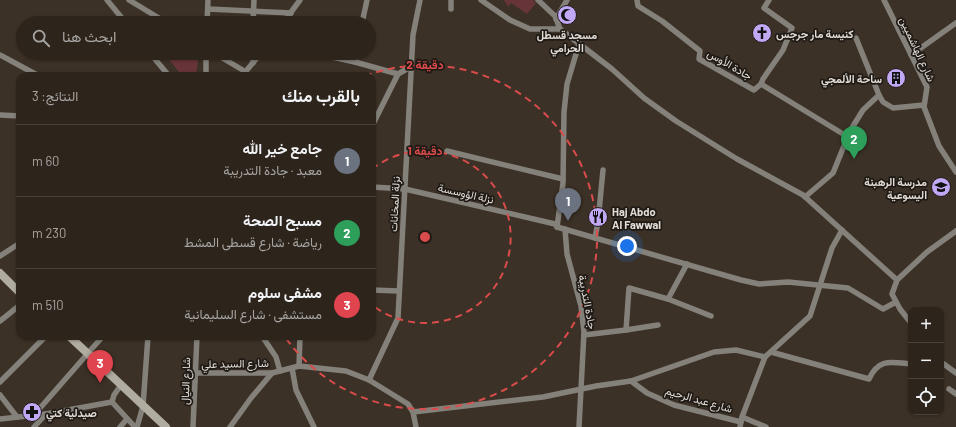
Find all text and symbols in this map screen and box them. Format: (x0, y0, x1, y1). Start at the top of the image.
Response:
mosque icon: مسجد قسطل الحرامي (556, 4, 578, 26)
street label: شارع الهاشميين (895, 15, 939, 85)
search box (16, 16, 376, 60)
church icon: كنيسة مار جرجس (751, 22, 773, 44)
icon: search (30, 27, 52, 49)
text: ابحث هنا (62, 27, 116, 45)
place label: كنيسة مار جرجس (776, 27, 853, 41)
place label: مسجد قسطل الحرامي (537, 28, 597, 57)
street label: جادة الأوس (705, 46, 755, 83)
text: 2 دقيقة (406, 57, 444, 72)
building icon: ساحة الألمجي (885, 67, 907, 89)
place label: ساحة الألمجي (821, 72, 882, 88)
text: بالقرب منك (282, 85, 360, 105)
text: النتائج: 3 (32, 88, 78, 104)
pin: 2 (841, 126, 867, 159)
text: جامع خير الله (243, 139, 322, 157)
text: 1 دقيقة (408, 143, 442, 158)
text: 60 m (32, 153, 59, 169)
text: 1 (345, 153, 349, 169)
text: معبد · جادة التدريبة (223, 162, 322, 178)
place label: مدرسة الرهبنة اليسوعية (864, 175, 927, 202)
street label: نزلة المخانات (386, 176, 403, 232)
school or university icon: مدرسة الرهبنة اليسوعية (930, 176, 952, 198)
street label: نزلة الؤوسسة (437, 180, 495, 207)
pin: 1 (555, 188, 581, 221)
place label: Haj Abdo Al Fawwal (612, 205, 661, 231)
restaurant icon: Haj Abdo Al Fawwal (587, 206, 609, 228)
text: مسبح الصحة (243, 211, 322, 229)
text: 230 m (32, 225, 66, 241)
text: 2 (343, 225, 351, 241)
centre of rings (418, 230, 432, 244)
text: رياضة · شارع قسطى المشط (184, 234, 322, 250)
your location (617, 236, 637, 256)
street label: جادة التدريبة (575, 274, 600, 330)
text: مشفى سلوم (248, 283, 322, 301)
text: 510 m (32, 297, 64, 313)
text: 3 (343, 297, 351, 313)
text: مستشفى · شارع السليمانية (184, 306, 322, 322)
map controls (908, 307, 944, 415)
button: + (908, 307, 944, 343)
button: − (908, 343, 944, 379)
pin: 3 (87, 350, 113, 383)
street label: شارع السيد علي (201, 356, 269, 374)
street label: شارع النيال (178, 357, 194, 405)
button: locate (908, 379, 944, 415)
street label: شارع عبد الرحيم (663, 383, 734, 417)
pharmacy icon: صيدلية كتي (21, 401, 43, 423)
place label: صيدلية كتي (46, 406, 97, 422)

